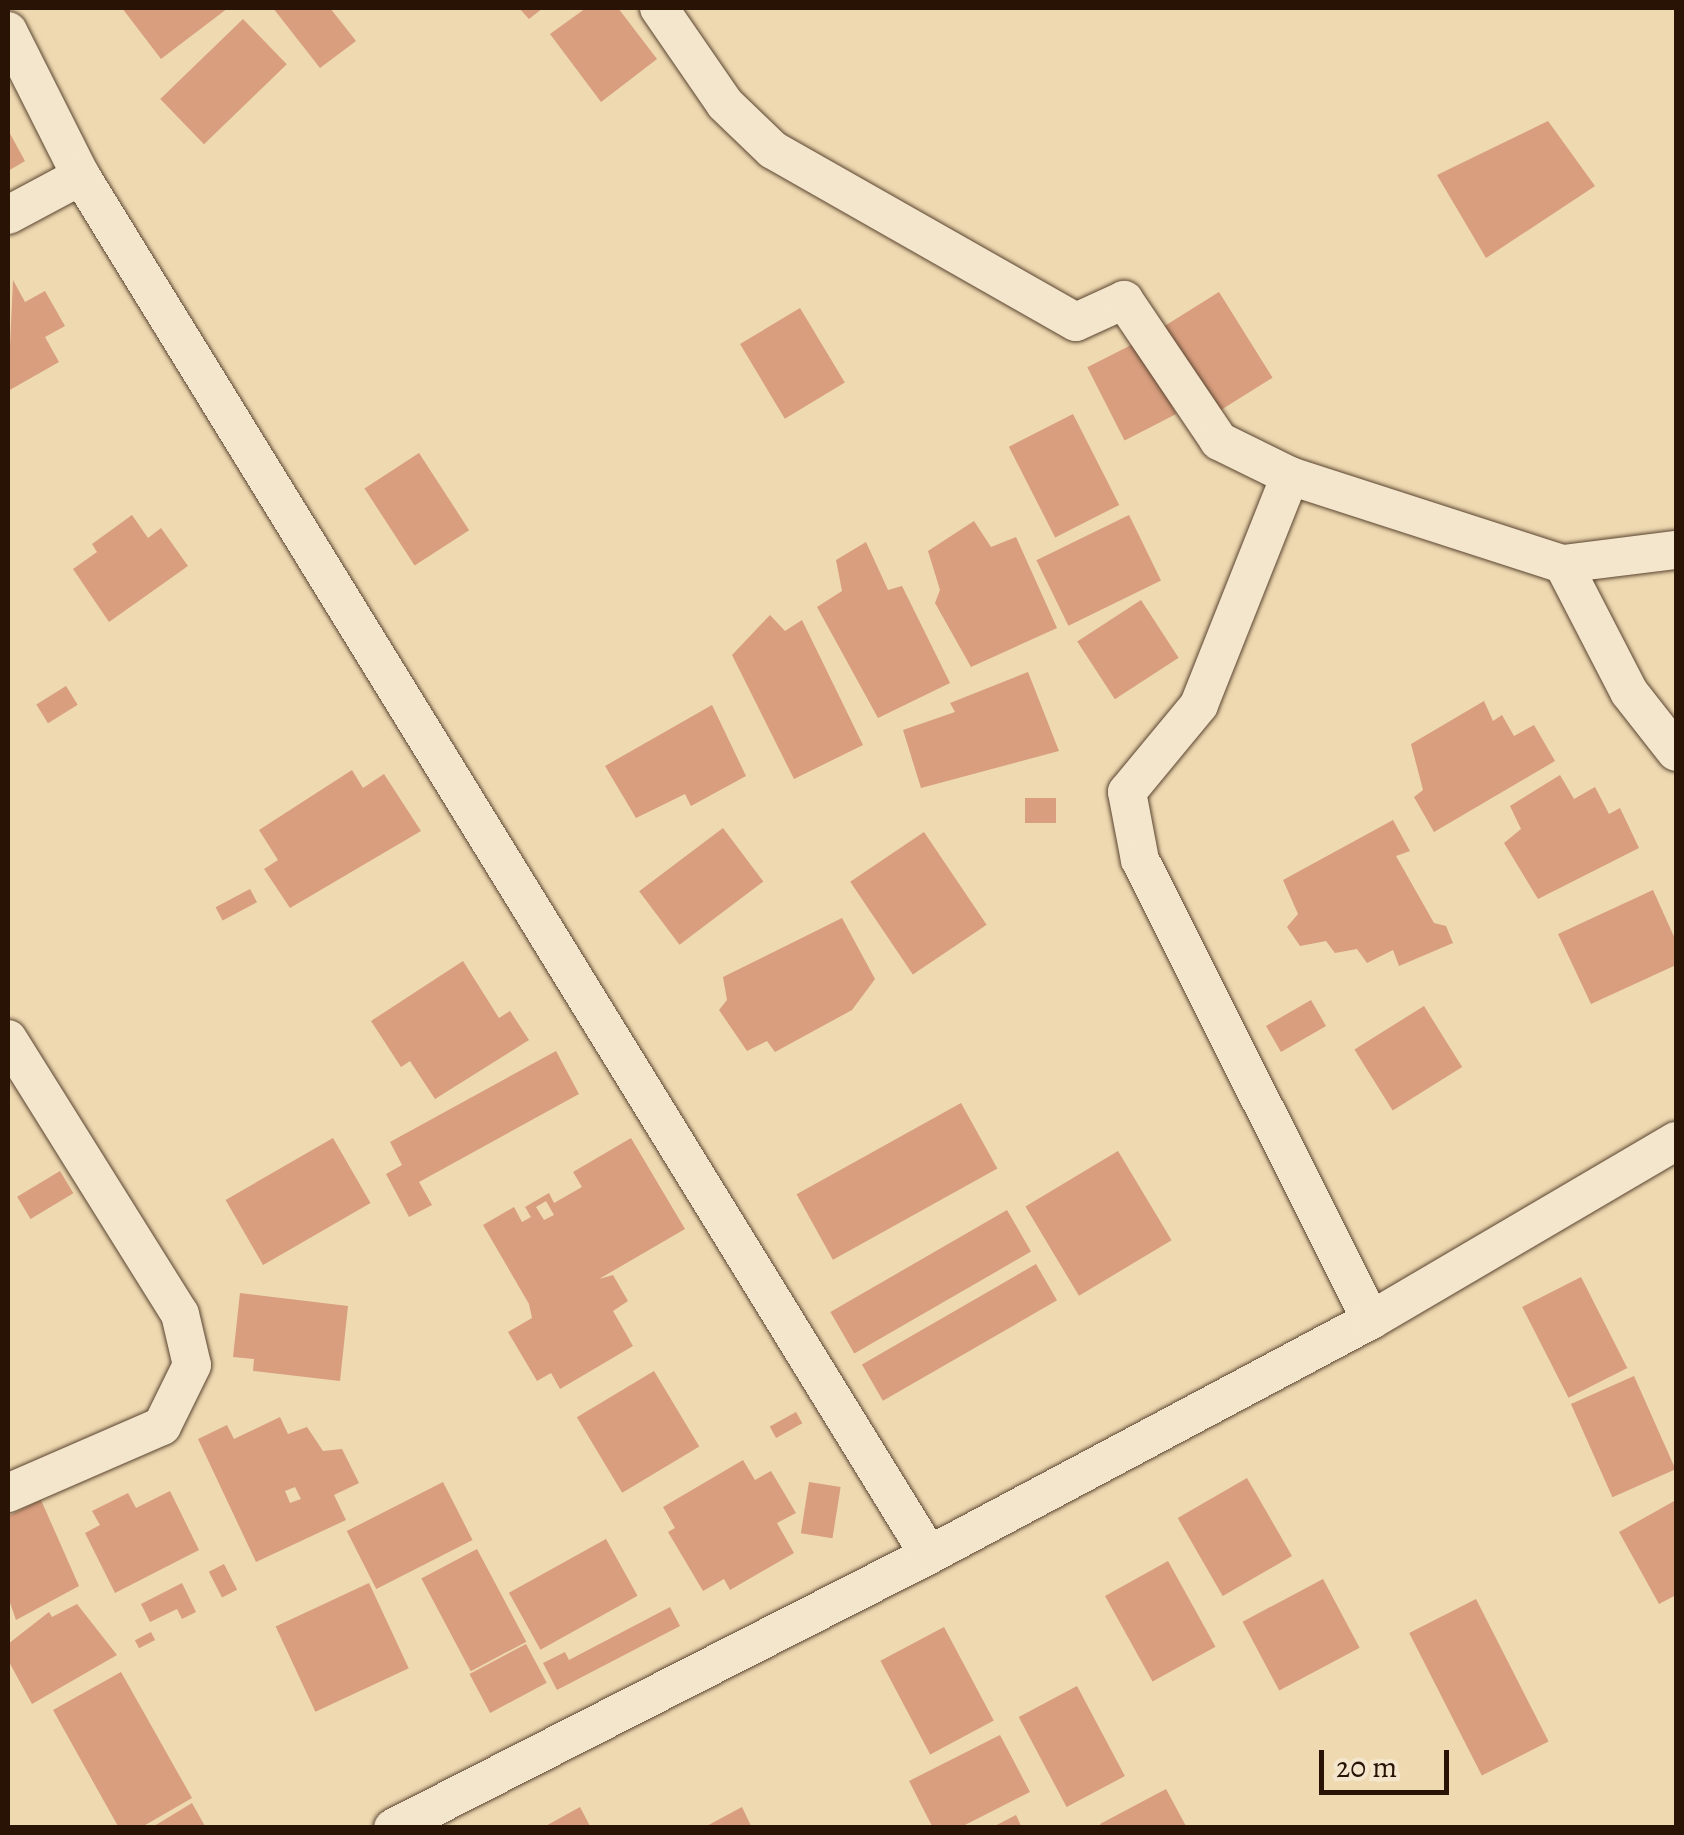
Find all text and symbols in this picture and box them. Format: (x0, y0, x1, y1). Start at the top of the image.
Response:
scale bar (1324, 1730, 1454, 1792)
text: 20 m (1336, 1747, 1397, 1787)

